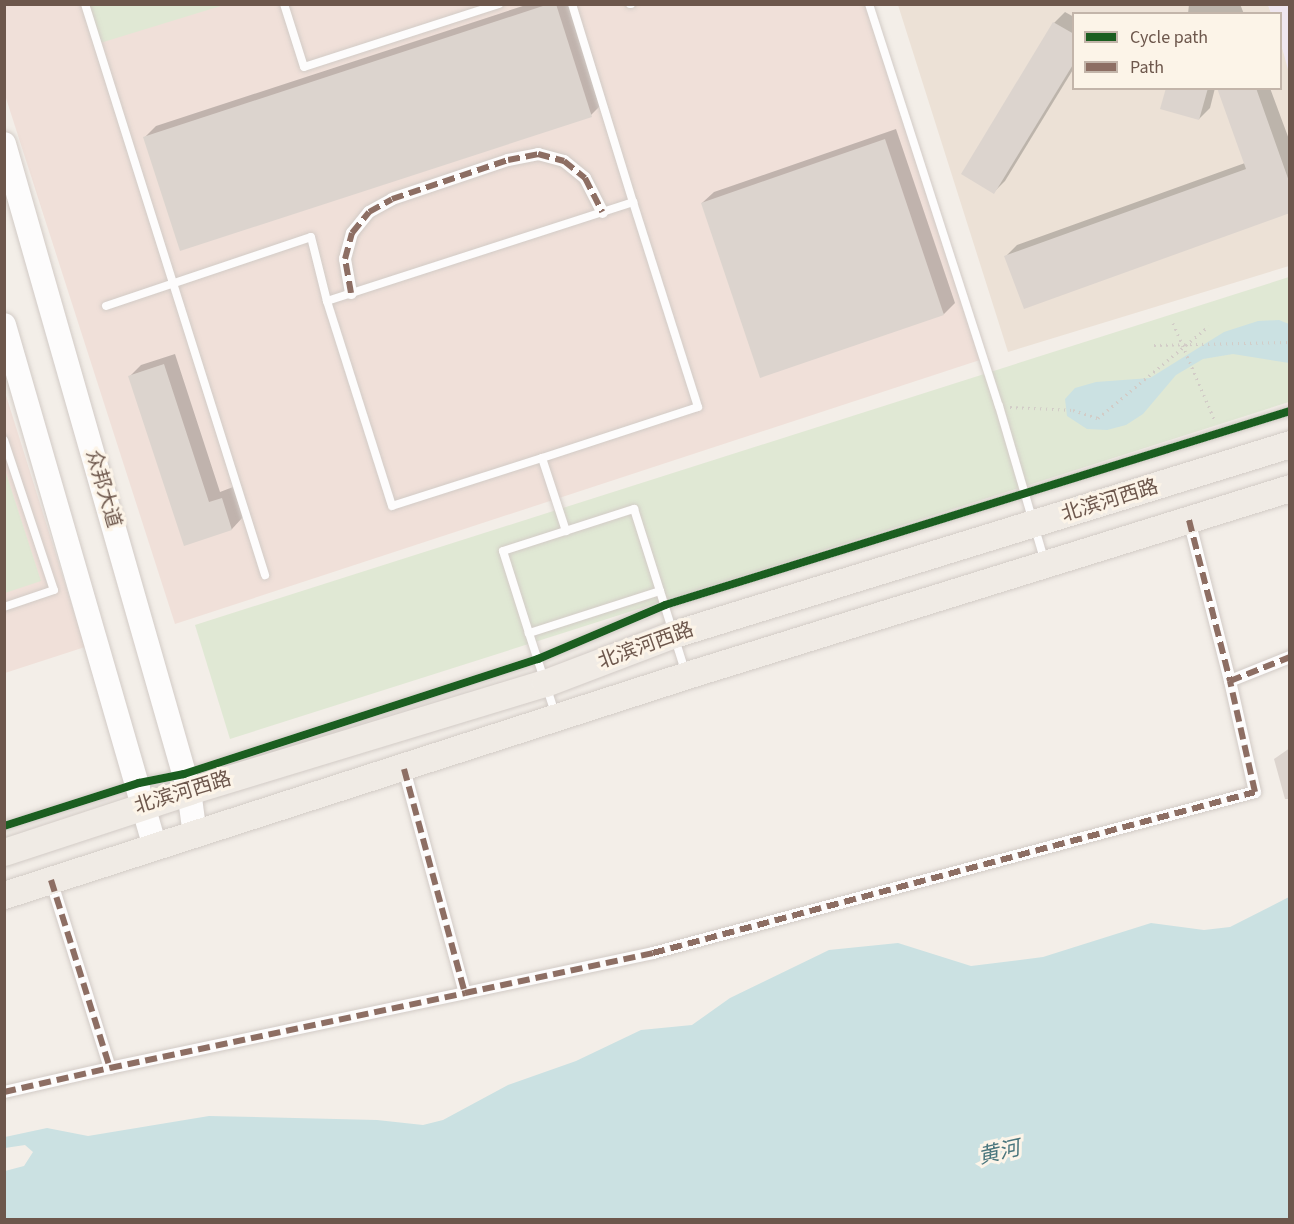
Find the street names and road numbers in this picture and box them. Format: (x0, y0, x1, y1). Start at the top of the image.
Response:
street label: 众邦大道 (80, 447, 126, 531)
street label: 北滨河西路 (1059, 475, 1161, 527)
street label: 北滨河西路 (595, 618, 697, 674)
street label: 北滨河西路 (132, 767, 234, 819)

